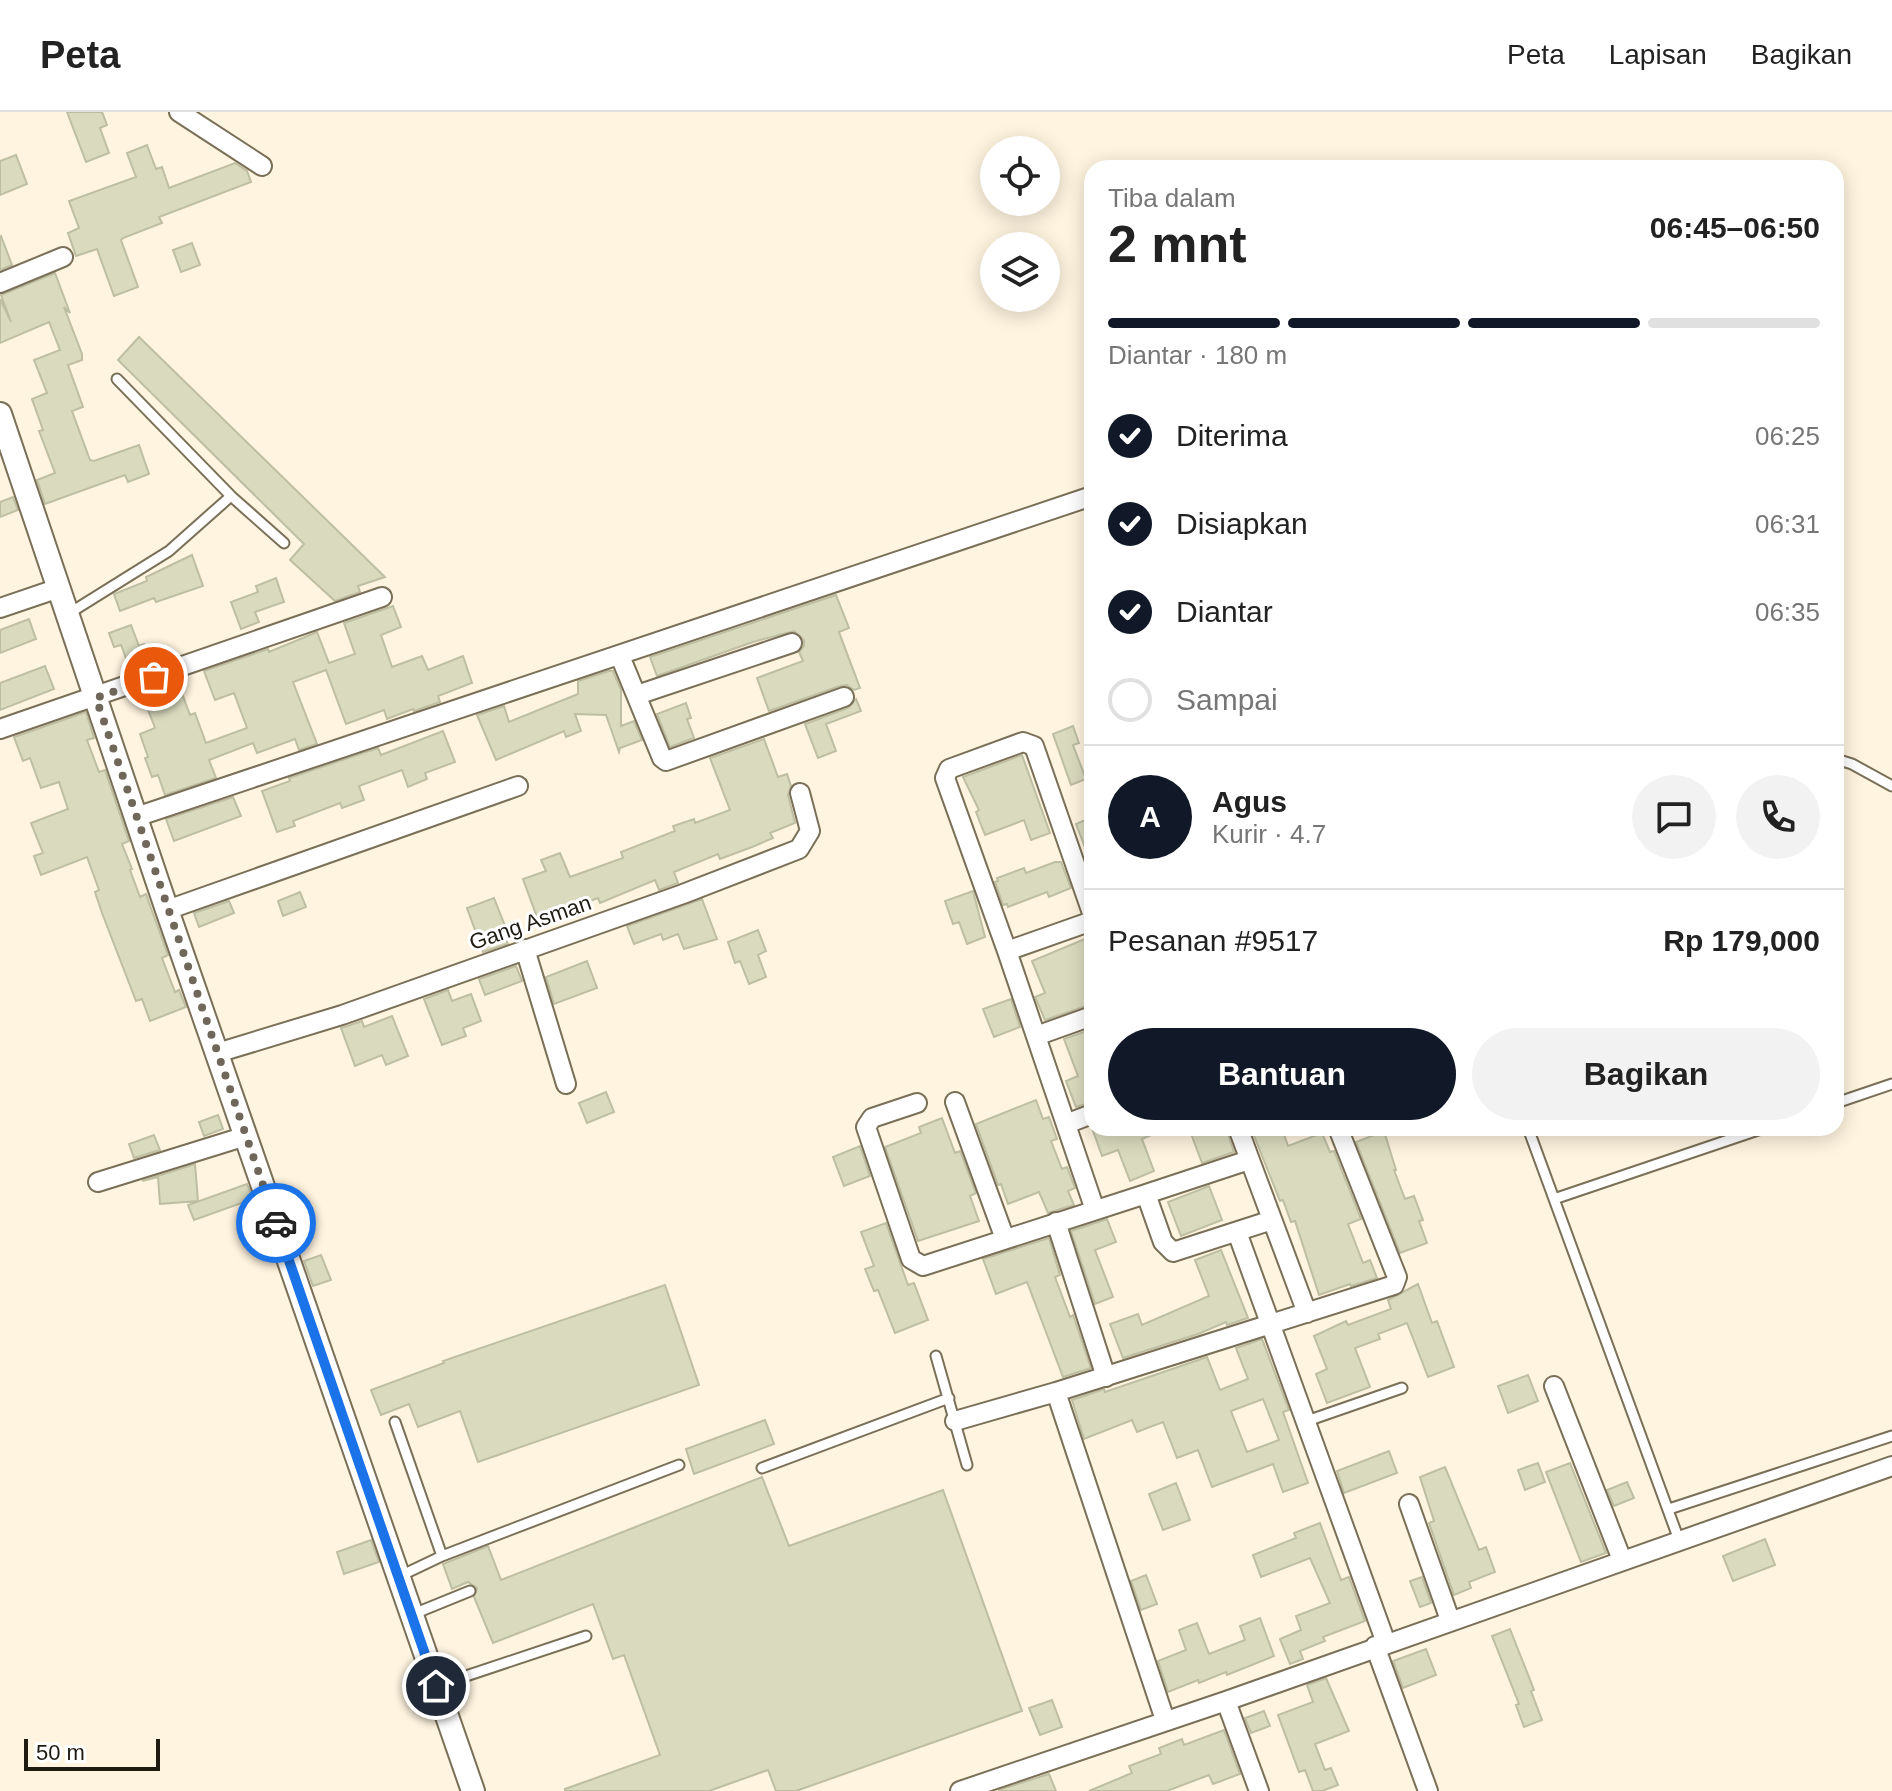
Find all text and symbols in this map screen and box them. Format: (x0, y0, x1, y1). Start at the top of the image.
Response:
text: Peta (40, 34, 120, 76)
text: Peta (1507, 39, 1565, 70)
text: Lapisan (1609, 39, 1707, 70)
text: Bagikan (1751, 39, 1852, 70)
map controls (980, 136, 1060, 312)
button: locate (980, 136, 1060, 216)
text: Tiba dalam (1108, 183, 1236, 213)
text: 06:45–06:50 (1650, 211, 1820, 244)
text: 2 mnt (1108, 215, 1247, 273)
button: layers (980, 232, 1060, 312)
text: Diantar · 180 m (1108, 340, 1287, 370)
icon: check (1108, 414, 1152, 458)
text: Diterima (1176, 419, 1288, 452)
text: 06:25 (1755, 421, 1820, 451)
icon: check (1108, 502, 1152, 546)
text: Disiapkan (1176, 507, 1308, 540)
text: 06:31 (1755, 509, 1820, 539)
icon: check (1108, 590, 1152, 634)
text: Diantar (1176, 595, 1273, 628)
text: 06:35 (1755, 597, 1820, 627)
pin (120, 643, 188, 711)
icon: bag (132, 655, 176, 699)
text: Sampai (1176, 683, 1278, 716)
button: chat (1632, 775, 1716, 859)
button: phone (1736, 775, 1820, 859)
text: Agus (1212, 785, 1287, 818)
text: A (1139, 800, 1161, 833)
text: Kurir · 4.7 (1212, 819, 1326, 849)
street label: Gang Asman (466, 890, 594, 955)
text: Pesanan #9517 (1108, 924, 1318, 957)
text: Rp 179,000 (1663, 924, 1820, 957)
button: Bantuan (1108, 1028, 1456, 1120)
button: Bagikan (1472, 1028, 1820, 1120)
courier (236, 1183, 316, 1263)
icon: car (254, 1201, 298, 1245)
pin (402, 1652, 470, 1720)
icon: home (414, 1664, 458, 1708)
scale bar (24, 1735, 160, 1771)
text: 50 m (36, 1740, 85, 1765)

